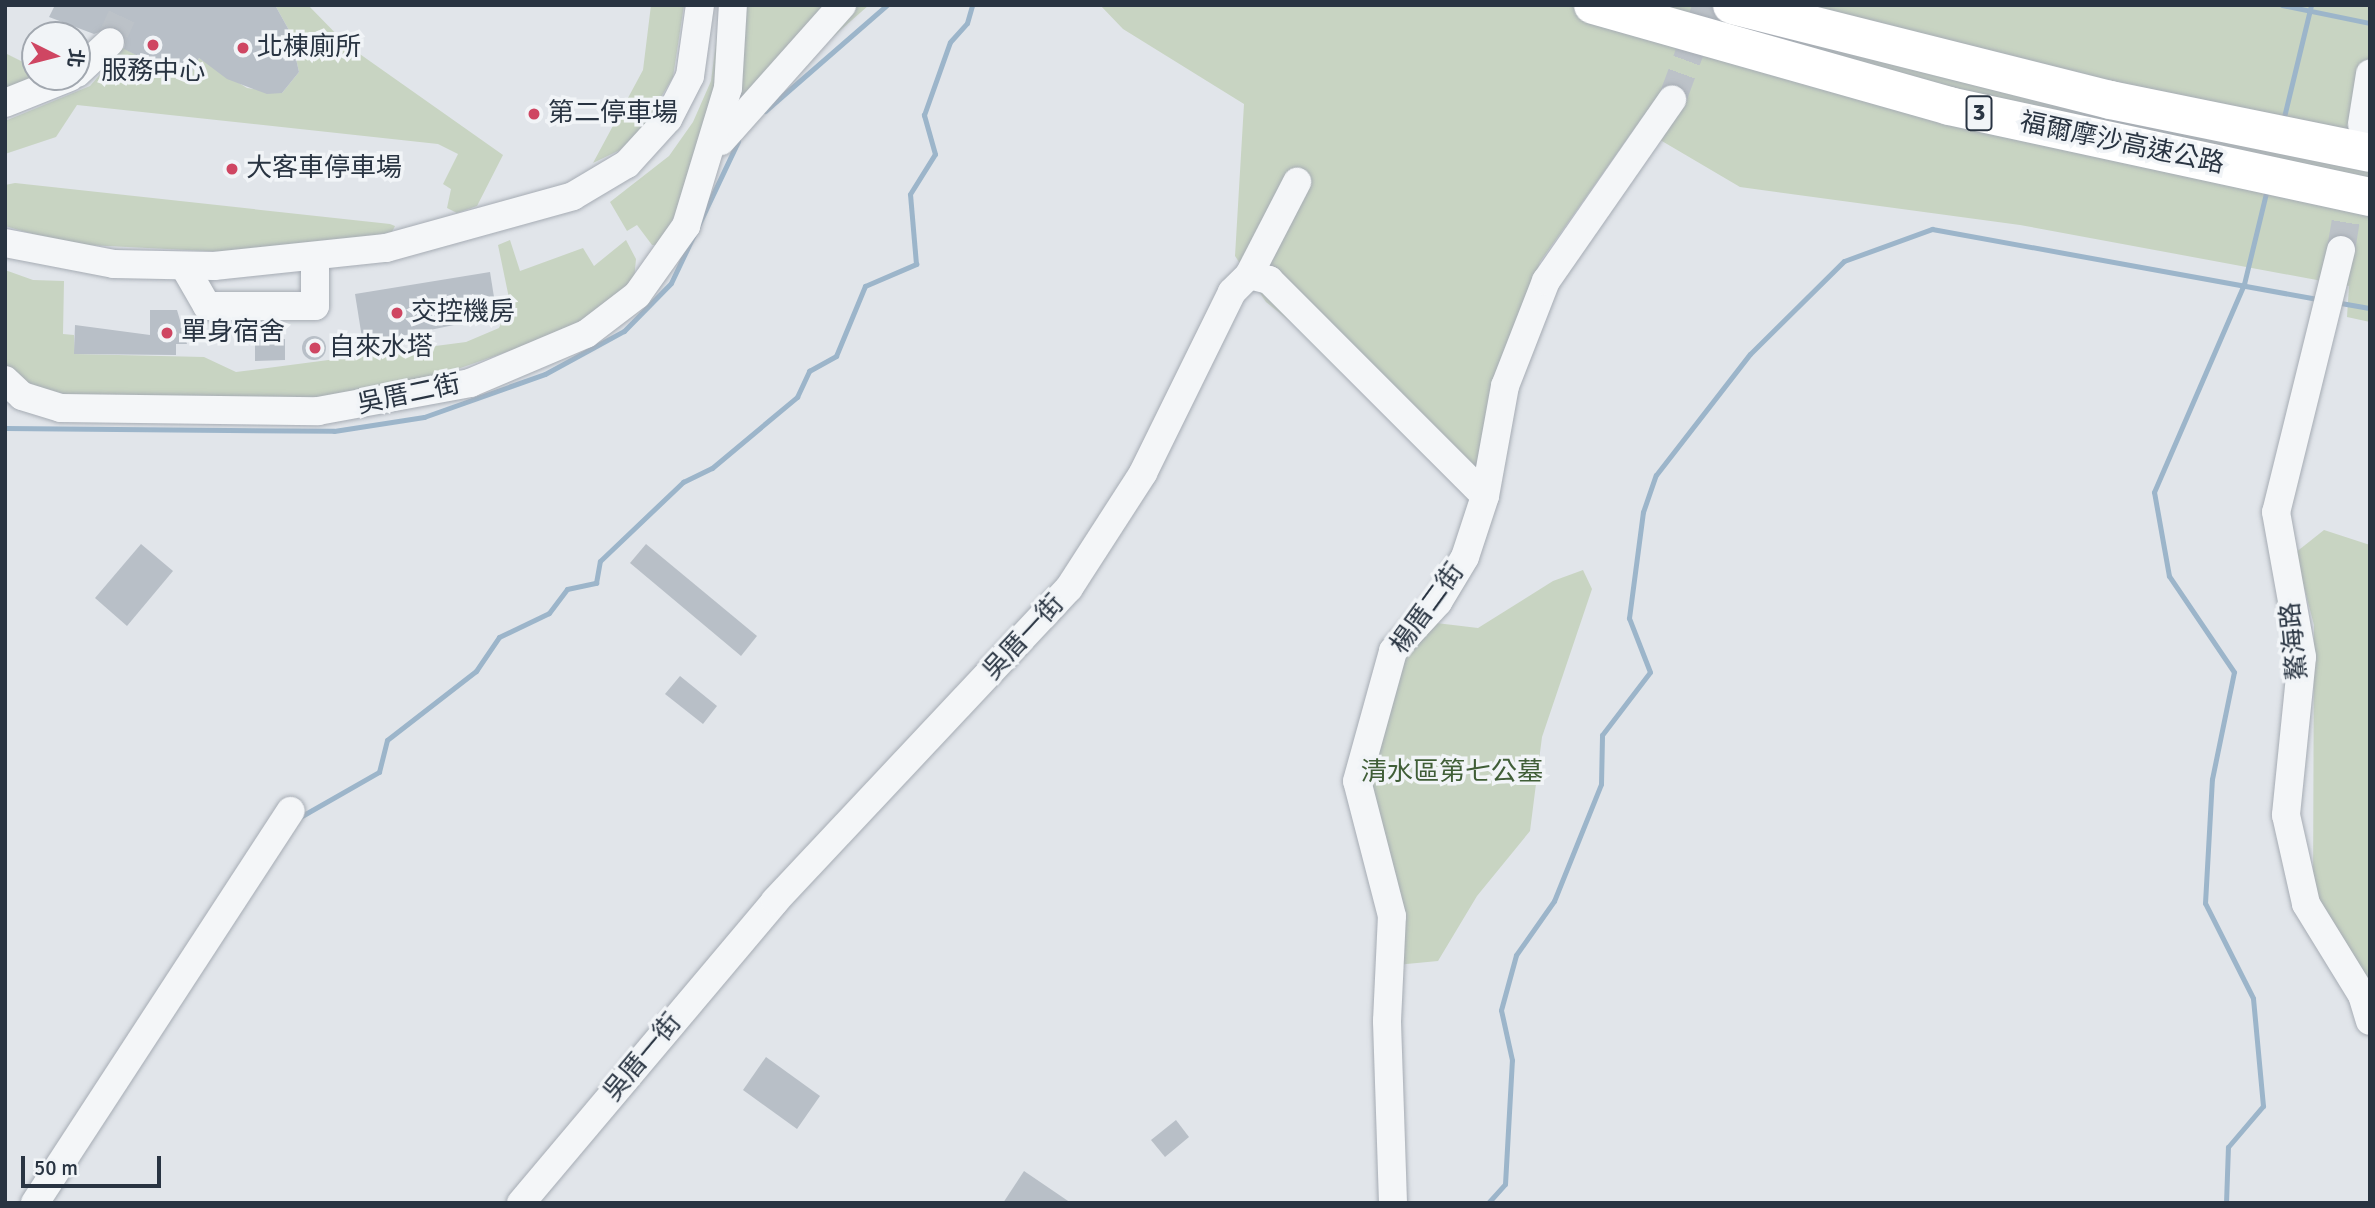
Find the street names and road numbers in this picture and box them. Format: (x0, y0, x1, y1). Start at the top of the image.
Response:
road number: 3 (1965, 92, 1993, 134)
street label: 福爾摩沙高速公路 (2017, 107, 2227, 181)
street label: 吳厝二街 (355, 369, 463, 421)
street label: 楊厝二街 (1385, 558, 1471, 660)
street label: 吳厝一街 (977, 589, 1071, 687)
street label: 鰲海路 (2275, 601, 2315, 681)
street label: 吳厝一街 (598, 1008, 688, 1108)

